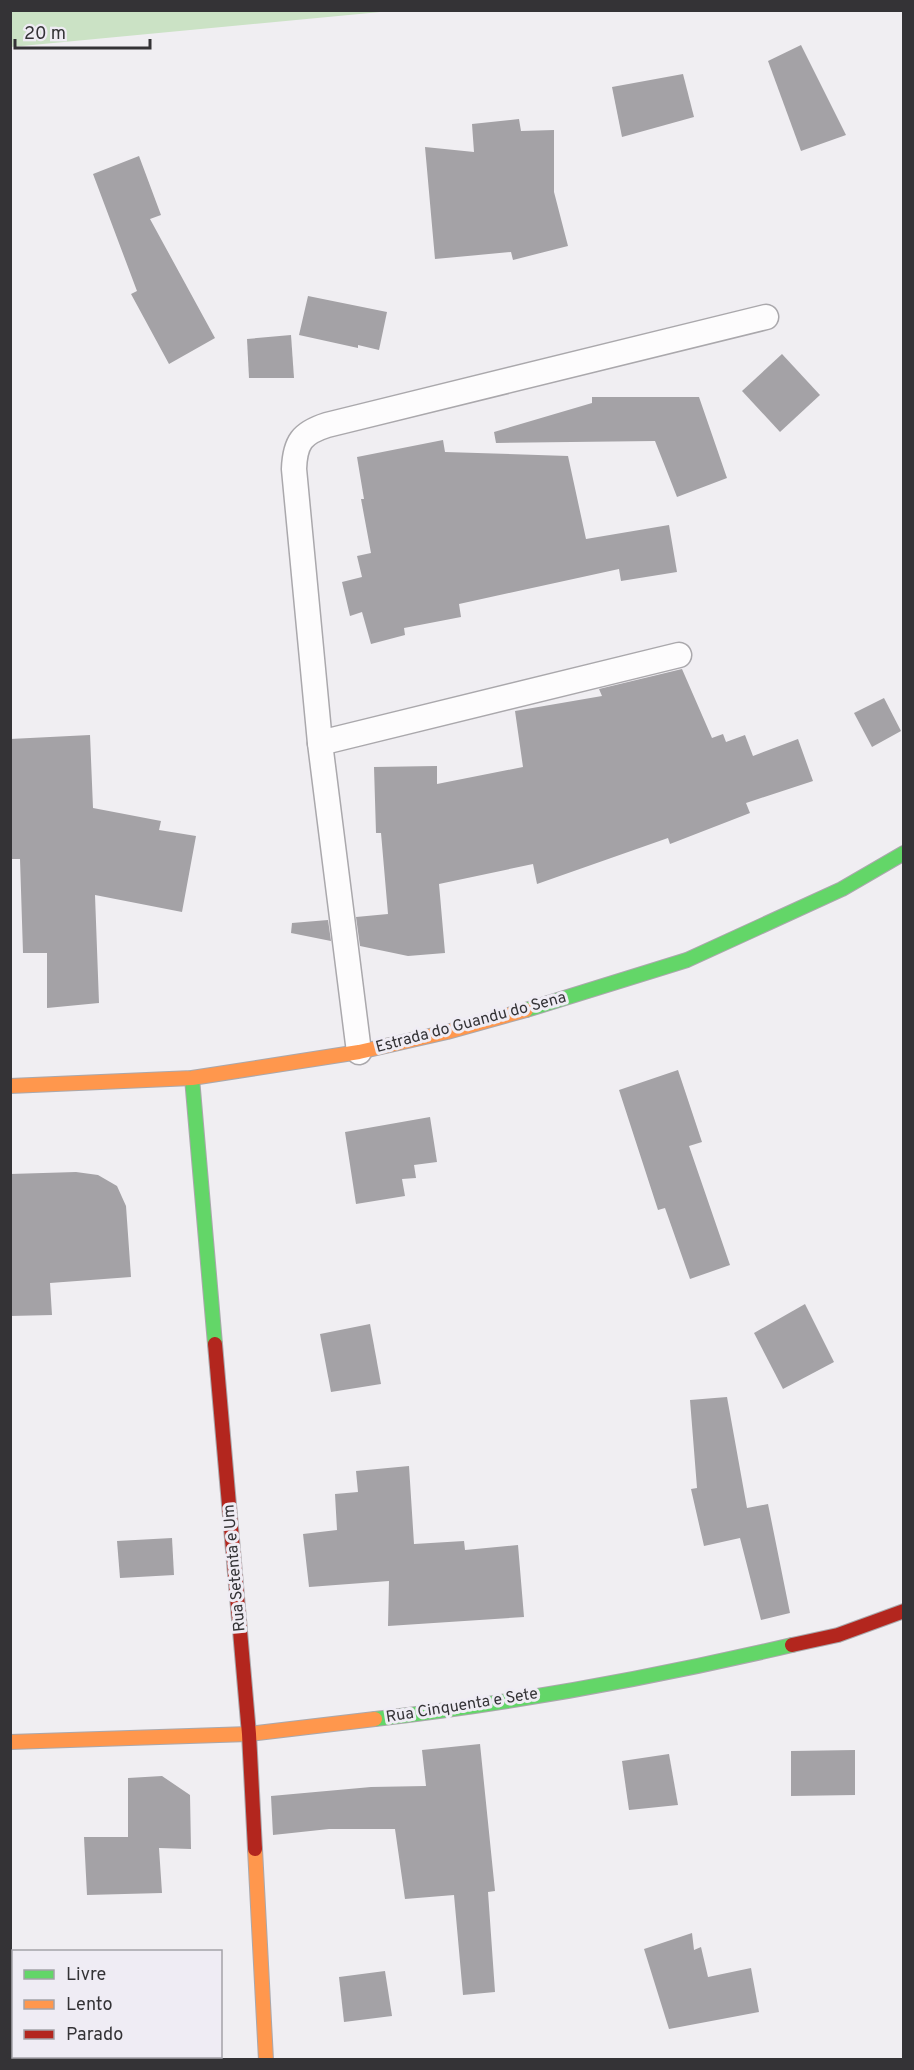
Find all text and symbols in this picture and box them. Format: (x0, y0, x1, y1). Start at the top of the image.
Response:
scale bar (15, 12, 150, 50)
text: 20 m (24, 23, 66, 46)
street label: Estrada do Guandu do Sena (374, 988, 568, 1058)
street label: Rua Setenta e Um (219, 1503, 251, 1633)
street label: Rua Cinquenta e Sete (385, 1684, 539, 1728)
legend (12, 1950, 222, 2058)
text: Livre (66, 1964, 106, 1987)
text: Lento (66, 1994, 112, 2017)
text: Parado (66, 2024, 123, 2047)

